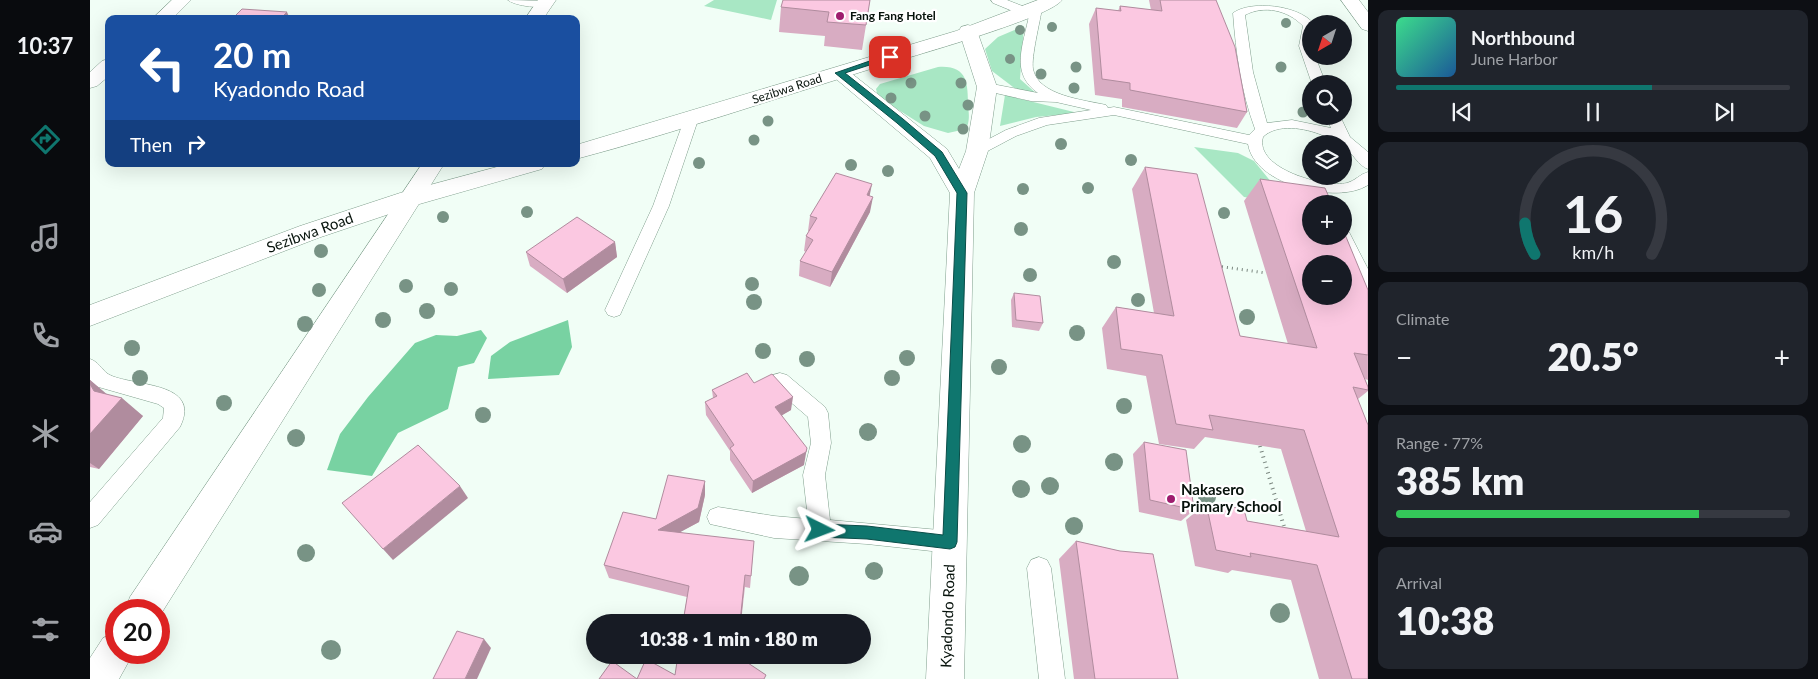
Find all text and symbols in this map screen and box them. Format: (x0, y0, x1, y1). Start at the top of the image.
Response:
place label: Fang Fang Hotel (850, 8, 936, 23)
marker: Fang Fang Hotel (834, 10, 846, 22)
north arrow (1302, 15, 1352, 65)
map controls (1302, 15, 1352, 305)
text: Northbound (1471, 26, 1575, 49)
text: 10:37 (17, 32, 73, 59)
text: 20 m (213, 33, 291, 75)
icon: left (130, 35, 195, 100)
pin (869, 36, 911, 78)
icon: arrive (876, 43, 904, 71)
text: June Harbor (1471, 49, 1558, 68)
street label: Sezibwa Road (750, 70, 824, 107)
text: Kyadondo Road (213, 75, 365, 102)
button: search (1302, 75, 1352, 125)
icon: previous (1448, 98, 1476, 126)
icon: pause (1579, 98, 1607, 126)
icon: next (1710, 98, 1738, 126)
icon: directions (28, 122, 63, 157)
icon: right (182, 130, 210, 158)
text: Then (130, 133, 172, 156)
button: layers (1302, 135, 1352, 185)
text: 16 (1563, 182, 1623, 244)
button: + (1302, 195, 1352, 245)
street label: Sezibwa Road (264, 208, 355, 256)
icon: music (28, 220, 63, 255)
text: km/h (1572, 241, 1614, 263)
button: − (1302, 255, 1352, 305)
text: Climate (1396, 309, 1449, 328)
icon: phone (28, 318, 63, 353)
text: 20.5° (1547, 333, 1639, 379)
text: − (1396, 340, 1412, 374)
text: + (1774, 340, 1790, 374)
icon: climate (28, 416, 63, 451)
text: Range · 77% (1396, 433, 1483, 452)
text: 385 km (1396, 457, 1524, 503)
place label: Nakasero Primary School (1181, 480, 1281, 515)
marker: Nakasero Primary School (1165, 493, 1177, 505)
position arrow (793, 503, 845, 555)
icon: car (28, 514, 63, 549)
street label: Kyadondo Road (936, 564, 958, 668)
text: Arrival (1396, 573, 1442, 592)
text: 10:38 (1396, 597, 1494, 643)
speed limit sign: 20 (105, 599, 170, 664)
icon: filters (28, 612, 63, 647)
text: 10:38 · 1 min · 180 m (639, 627, 818, 650)

